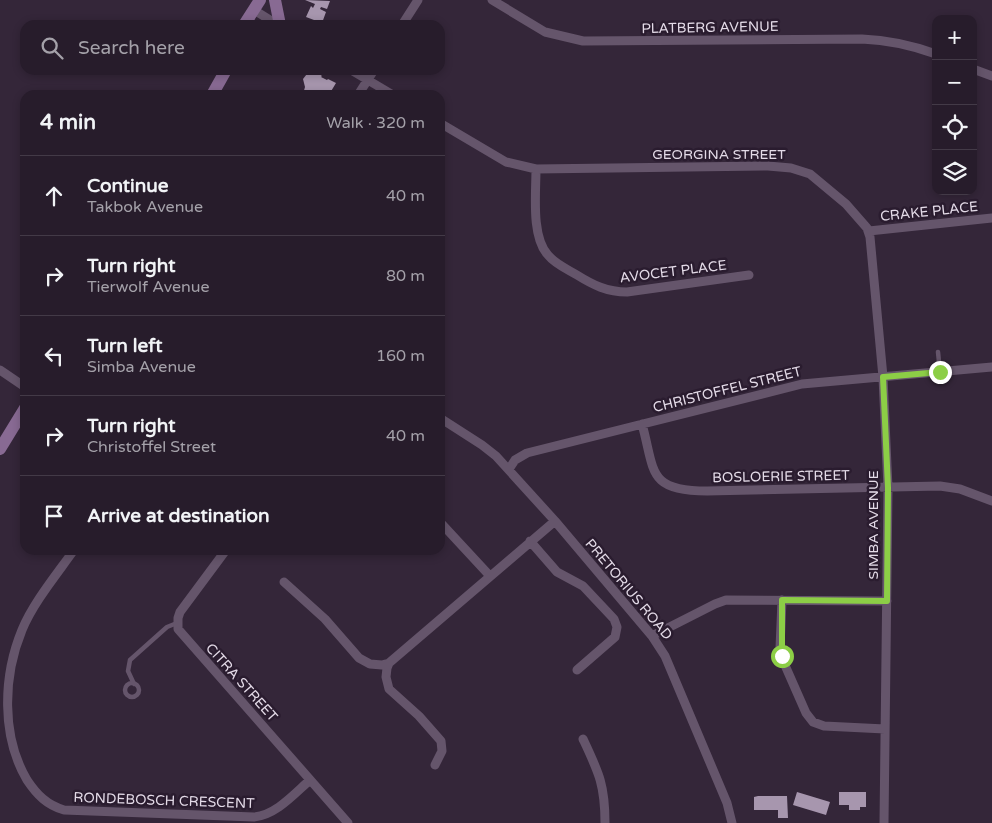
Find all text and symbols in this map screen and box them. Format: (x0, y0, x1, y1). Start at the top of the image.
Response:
map controls (932, 15, 977, 195)
button: + (932, 15, 977, 60)
street label: PLATBERG AVENUE (641, 18, 779, 37)
search box (20, 20, 445, 75)
icon: search (38, 34, 66, 62)
text: Search here (78, 37, 185, 59)
button: − (932, 60, 977, 105)
button: locate (932, 105, 977, 150)
text: 4 min (40, 110, 96, 135)
text: Walk · 320 m (326, 113, 425, 133)
street label: GEORGINA STREET (652, 146, 786, 163)
button: layers (932, 150, 977, 195)
text: Continue (87, 175, 169, 197)
icon: ahead (40, 182, 68, 210)
text: 40 m (386, 186, 425, 206)
text: Takbok Avenue (87, 197, 203, 217)
street label: CRAKE PLACE (879, 198, 979, 225)
text: Turn right (87, 255, 175, 277)
street label: AVOCET PLACE (619, 256, 728, 286)
icon: right (40, 262, 68, 290)
text: 80 m (386, 266, 425, 286)
text: Tierwolf Avenue (87, 277, 210, 297)
text: Turn left (87, 335, 163, 357)
icon: left (40, 342, 68, 370)
text: 160 m (376, 346, 425, 366)
text: Simba Avenue (87, 357, 196, 377)
route end (929, 361, 952, 384)
street label: CHRISTOFFEL STREET (651, 363, 804, 416)
text: Turn right (87, 415, 175, 437)
icon: right (40, 422, 68, 450)
text: 40 m (386, 426, 425, 446)
text: Christoffel Street (87, 437, 216, 457)
street label: BOSLOERIE STREET (712, 467, 850, 486)
street label: SIMBA AVENUE (865, 470, 882, 580)
icon: arrive (40, 502, 68, 530)
text: Arrive at destination (87, 505, 270, 527)
street label: PRETORIUS ROAD (581, 535, 676, 643)
street label: CITRA STREET (202, 640, 281, 725)
route start (771, 645, 794, 668)
street label: RONDEBOSCH CRESCENT (73, 789, 255, 812)

